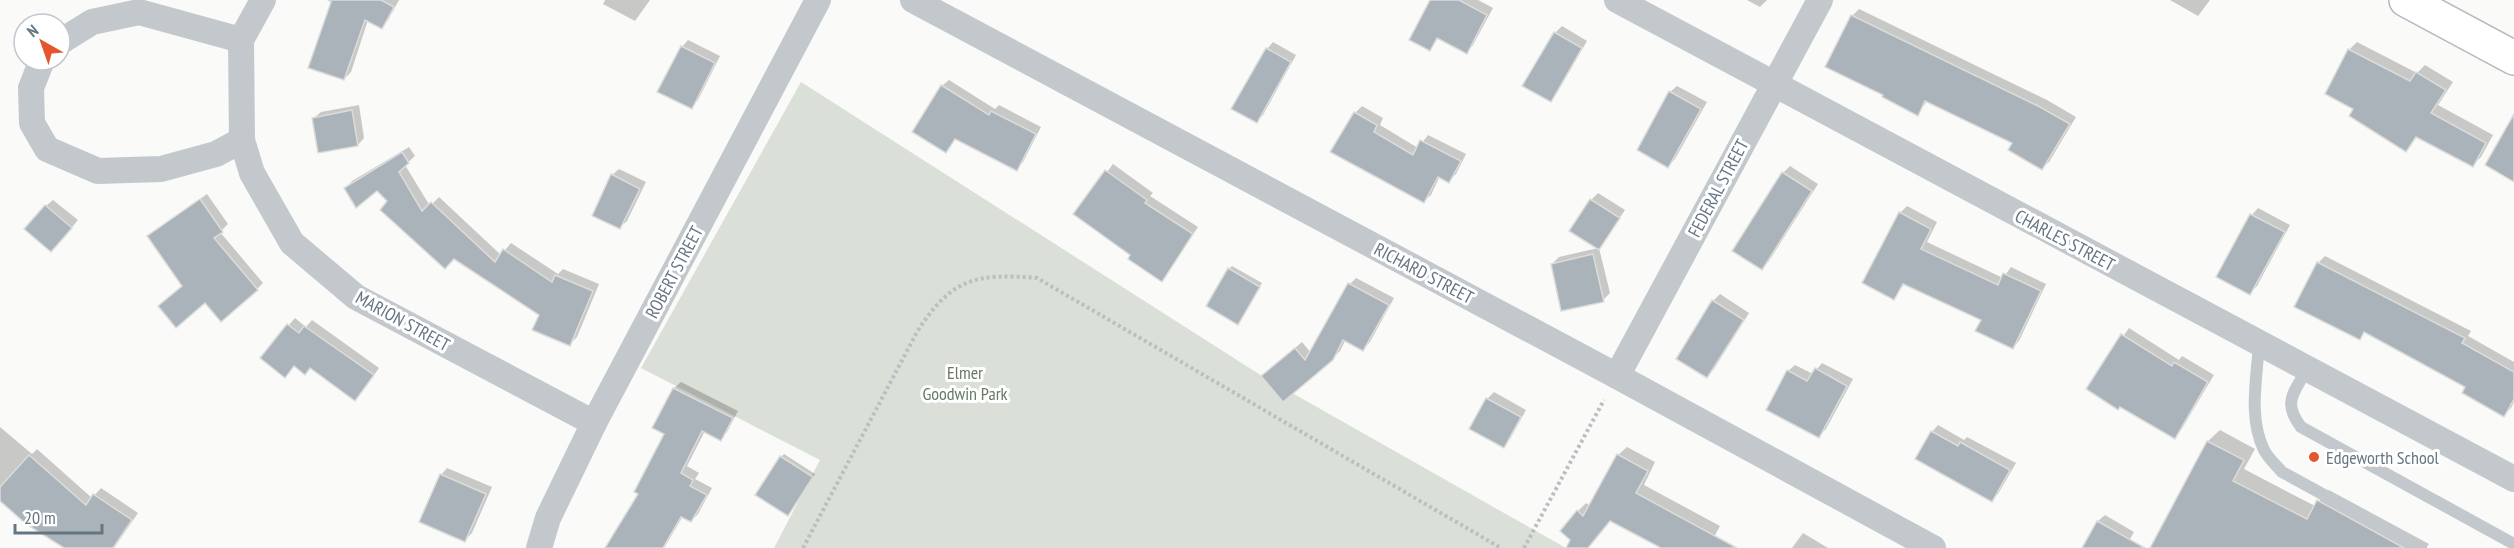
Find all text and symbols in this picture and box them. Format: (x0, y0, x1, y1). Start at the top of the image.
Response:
north arrow (12, 12, 72, 72)
text: N (23, 20, 42, 41)
street label: FEDERAL STREET (1683, 135, 1753, 241)
street label: CHARLES STREET (2011, 204, 2119, 276)
street label: ROBERT STREET (640, 222, 708, 322)
street label: RICHARD STREET (1370, 237, 1478, 309)
street label: MARION STREET (352, 286, 454, 356)
park label: Elmer Goodwin Park (922, 361, 1008, 405)
place label: Edgeworth School (2326, 446, 2439, 469)
marker: Edgeworth School (2307, 450, 2321, 464)
scale bar (15, 497, 102, 535)
text: 20 m (24, 506, 56, 529)

